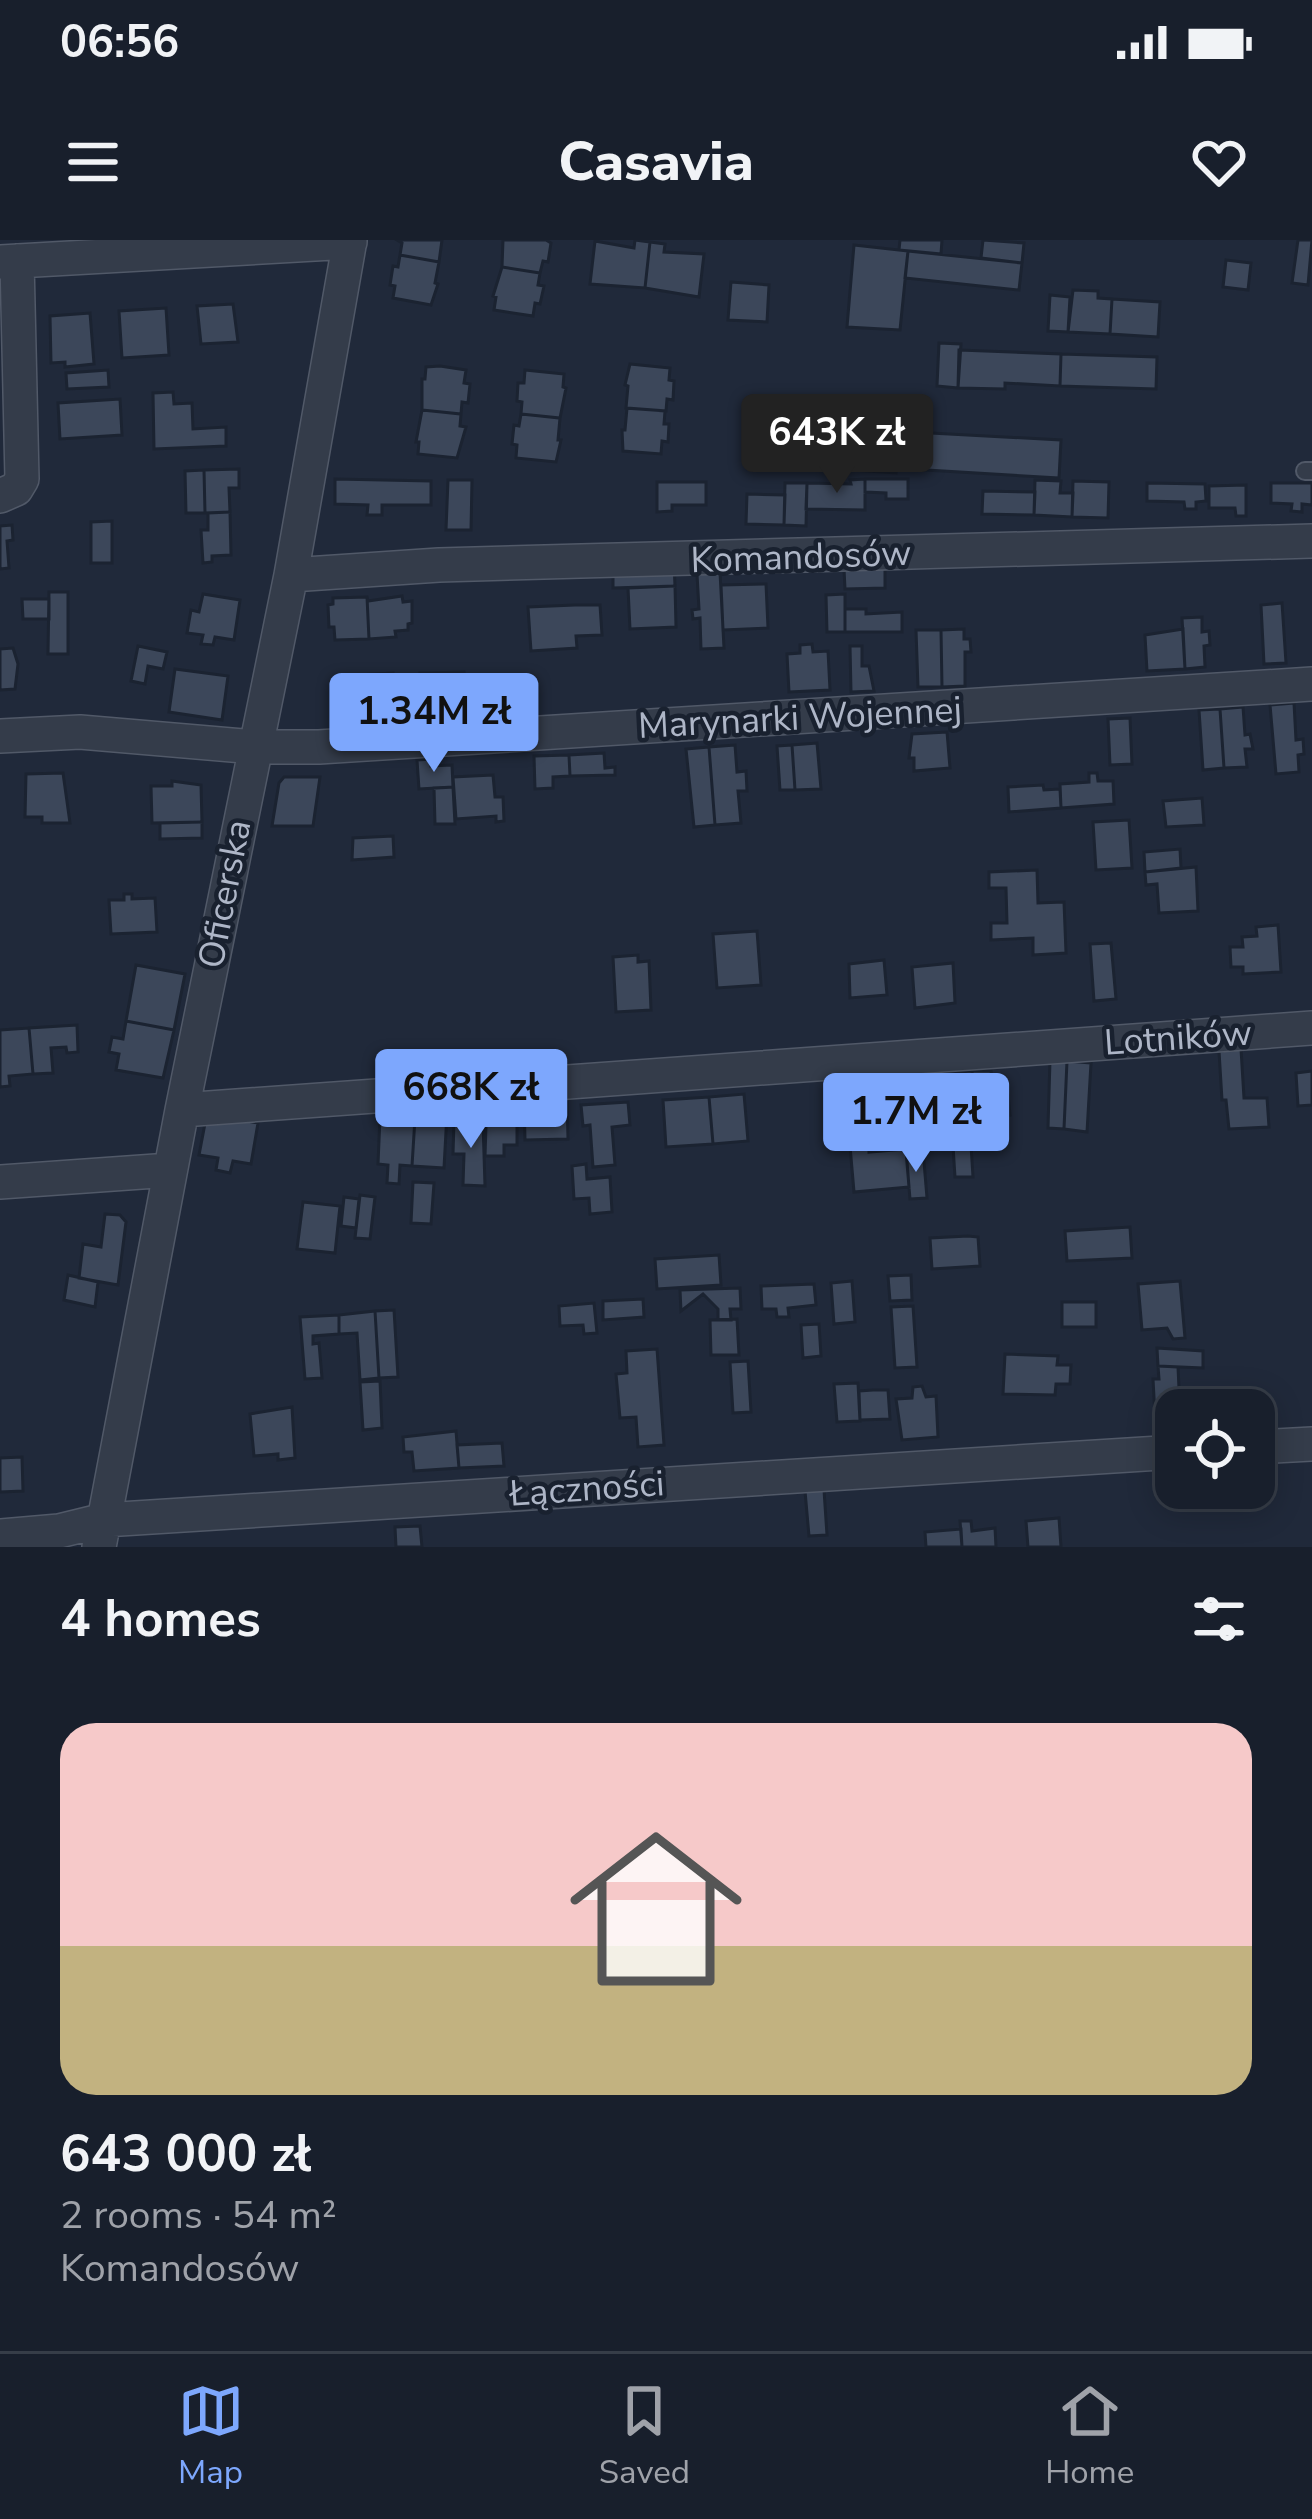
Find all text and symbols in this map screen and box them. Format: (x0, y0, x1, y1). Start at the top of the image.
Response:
text: 06:56 (60, 12, 179, 73)
text: Casavia (558, 125, 754, 199)
icon: menu (60, 129, 126, 195)
icon: heart (1186, 129, 1252, 195)
pin: 643K zł (726, 394, 948, 496)
text: 643K zł (768, 406, 906, 459)
street label: Komandosów (690, 529, 912, 585)
pin: 1.34M zł (310, 673, 558, 775)
text: 1.34M zł (356, 685, 512, 738)
street label: Marynarki Wojennej (637, 685, 963, 751)
street label: Oficerska (187, 816, 263, 972)
street label: Lotników (1102, 1008, 1254, 1068)
pin: 668K zł (360, 1049, 582, 1151)
text: 668K zł (402, 1061, 540, 1114)
pin: 1.7M zł (805, 1073, 1027, 1175)
text: 1.7M zł (850, 1085, 982, 1138)
map controls (1155, 1389, 1275, 1509)
button: locate (1155, 1389, 1275, 1509)
street label: Łączności (507, 1459, 666, 1519)
text: 4 homes (60, 1584, 261, 1654)
icon: filters (1186, 1586, 1252, 1652)
icon: home (548, 1801, 764, 2017)
text: 643 000 zł (60, 2119, 312, 2189)
text: 2 rooms · 54 m² (60, 2189, 337, 2242)
text: Komandosów (60, 2242, 299, 2295)
tab: Map (178, 2378, 244, 2495)
tab: Saved (599, 2378, 690, 2495)
tab: Home (1045, 2378, 1134, 2495)

